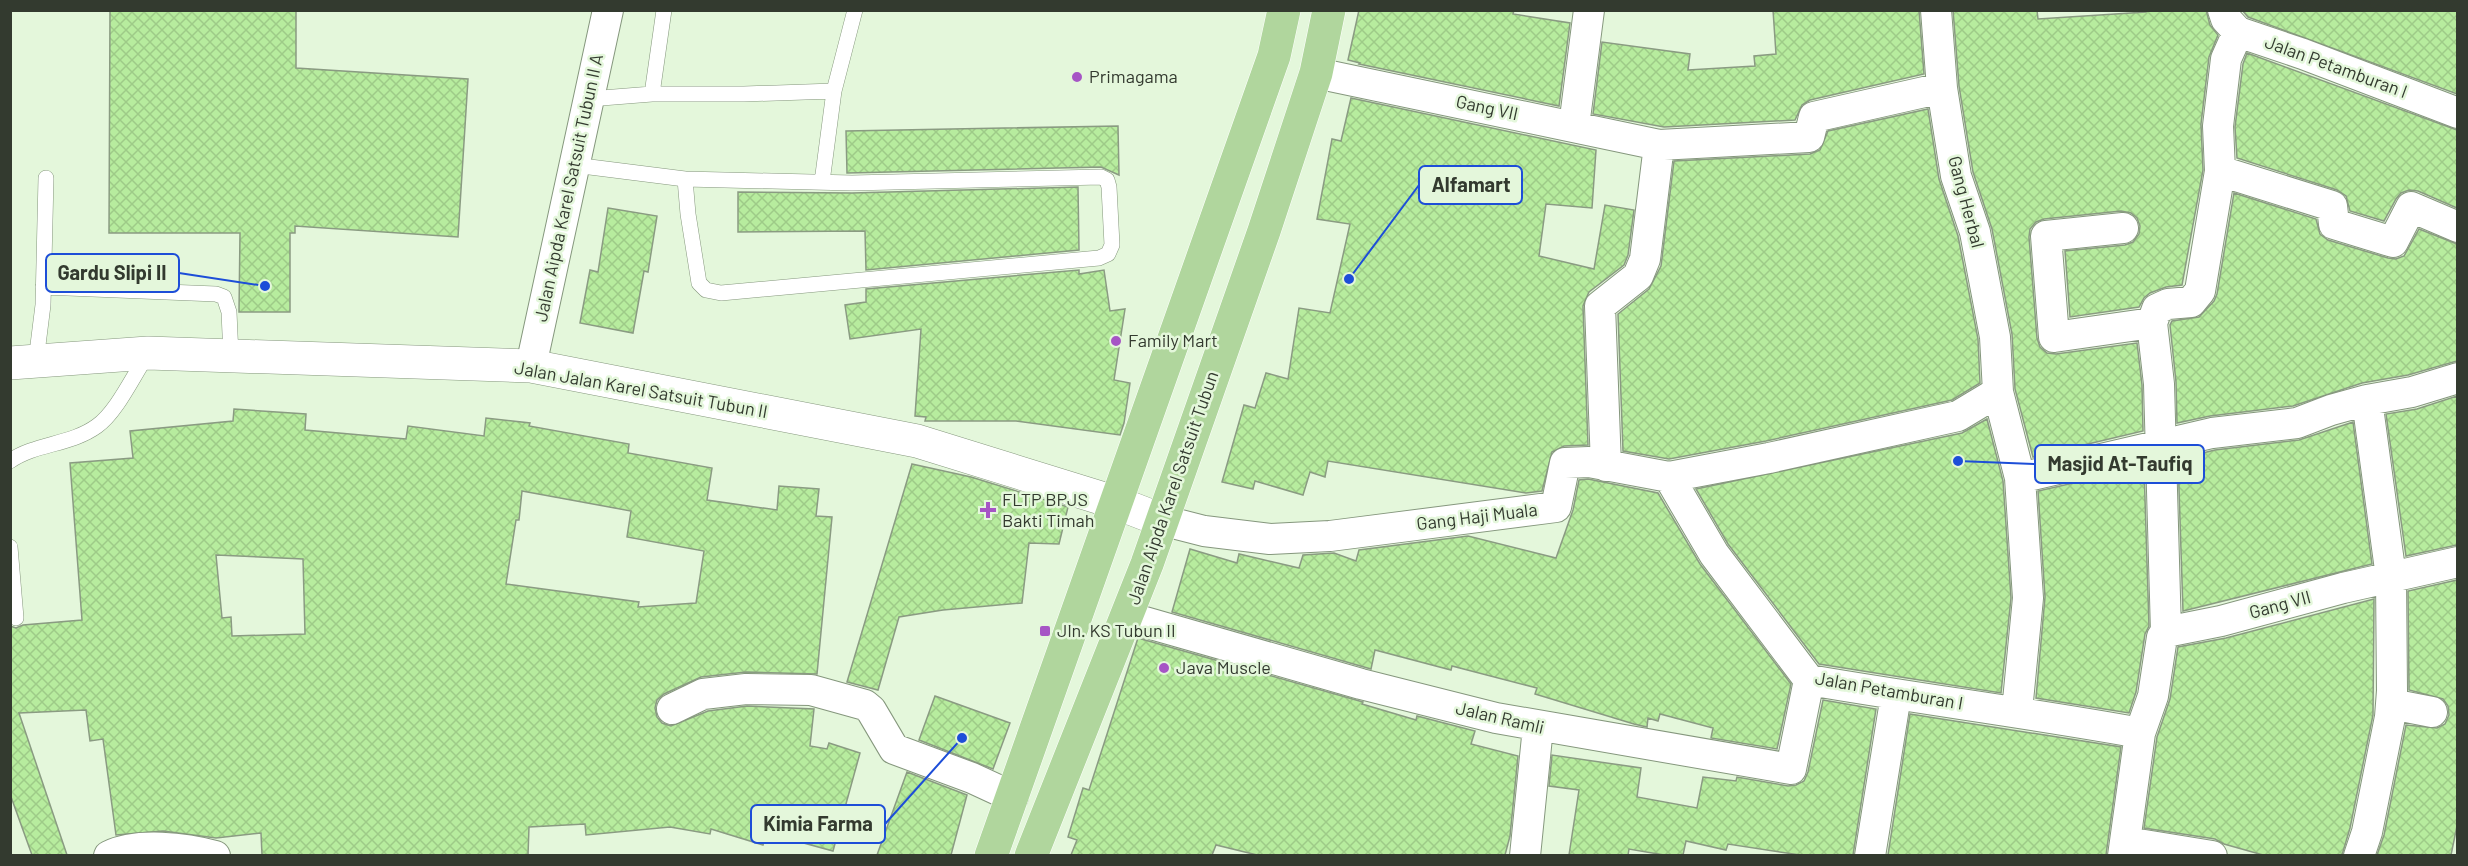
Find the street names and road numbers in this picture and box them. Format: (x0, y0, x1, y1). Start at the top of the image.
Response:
street label: Jalan Petamburan I (2262, 30, 2410, 102)
street label: Jalan Aipda Karel Satsuit Tubun II A (529, 52, 607, 324)
street label: Gang VII (1454, 90, 1520, 124)
street label: Gang Herbal (1944, 153, 1990, 250)
street label: Jalan Jalan Karel Satsuit Tubun II (513, 356, 770, 422)
street label: Jalan Aipda Karel Satsuit Tubun (1122, 368, 1222, 607)
street label: Gang Haji Muala (1415, 498, 1539, 534)
street label: Gang VII (2246, 585, 2313, 623)
street label: Jalan Petamburan I (1814, 666, 1965, 714)
street label: Jalan Ramli (1454, 696, 1547, 738)

